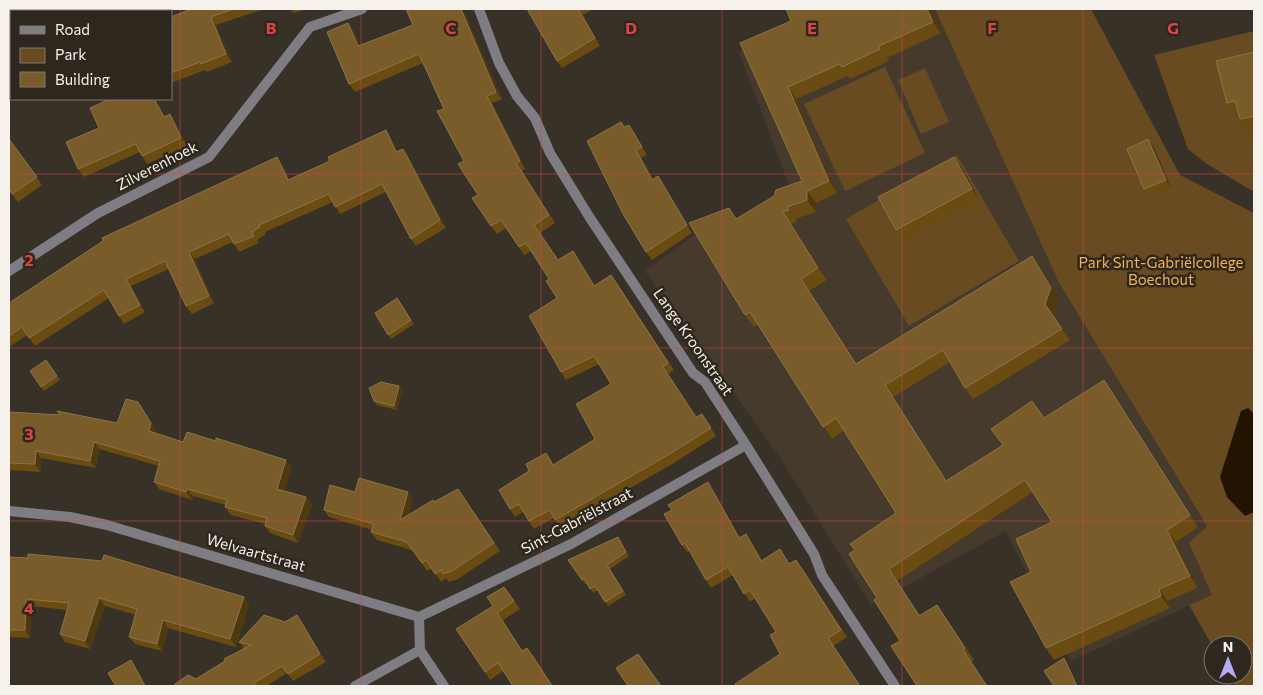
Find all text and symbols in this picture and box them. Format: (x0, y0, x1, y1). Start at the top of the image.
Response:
legend (10, 10, 172, 100)
text: B (266, 18, 277, 37)
text: C (446, 18, 457, 37)
text: D (625, 18, 637, 37)
text: E (807, 18, 817, 37)
text: F (987, 18, 997, 37)
text: G (1167, 18, 1179, 37)
text: Road (55, 20, 90, 38)
text: Park (55, 45, 86, 63)
text: Building (55, 70, 110, 88)
street label: Zilverenhoek (113, 137, 200, 193)
text: 2 (24, 250, 34, 269)
park label: Park Sint-Gabriëlcollege Boechout (1078, 253, 1244, 288)
street label: Lange Kroonstraat (650, 284, 738, 398)
text: 3 (24, 424, 34, 443)
street label: Sint-Gabriëlstraat (518, 483, 635, 557)
street label: Welvaartstraat (205, 529, 308, 575)
text: 4 (24, 598, 34, 617)
north arrow (1203, 635, 1253, 685)
text: N (1223, 638, 1233, 655)

